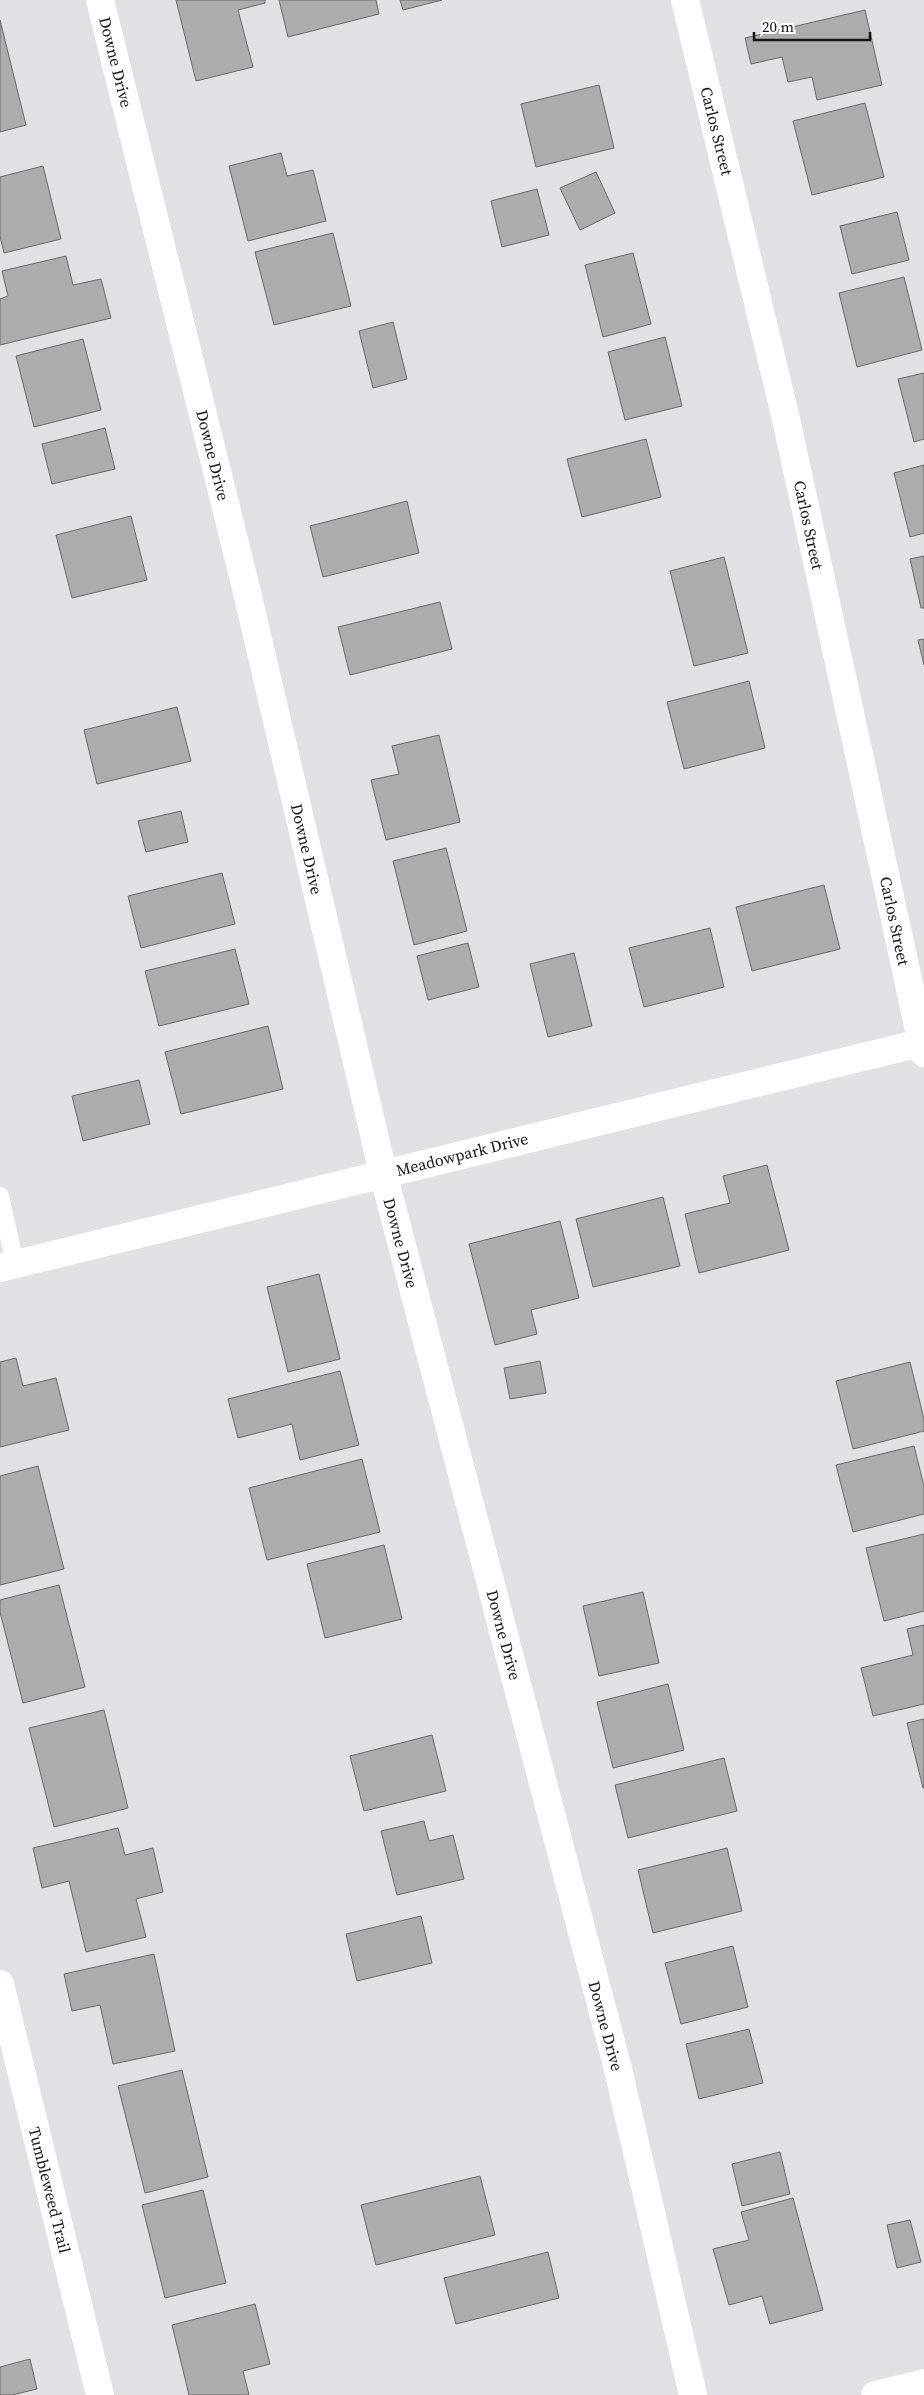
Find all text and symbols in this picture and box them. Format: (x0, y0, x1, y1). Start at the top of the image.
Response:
scale bar (754, 10, 870, 42)
street label: Downe Drive (94, 14, 138, 110)
text: 20 m (762, 16, 794, 37)
street label: Carlos Street (695, 85, 739, 178)
street label: Downe Drive (191, 407, 235, 503)
street label: Carlos Street (789, 479, 829, 572)
street label: Downe Drive (286, 801, 328, 897)
street label: Carlos Street (875, 875, 915, 968)
street label: Meadowpark Drive (394, 1127, 530, 1181)
street label: Downe Drive (378, 1195, 424, 1291)
street label: Downe Drive (481, 1587, 527, 1683)
street label: Downe Drive (583, 1978, 629, 2074)
street label: Tumbleweed Trail (24, 2125, 76, 2255)

